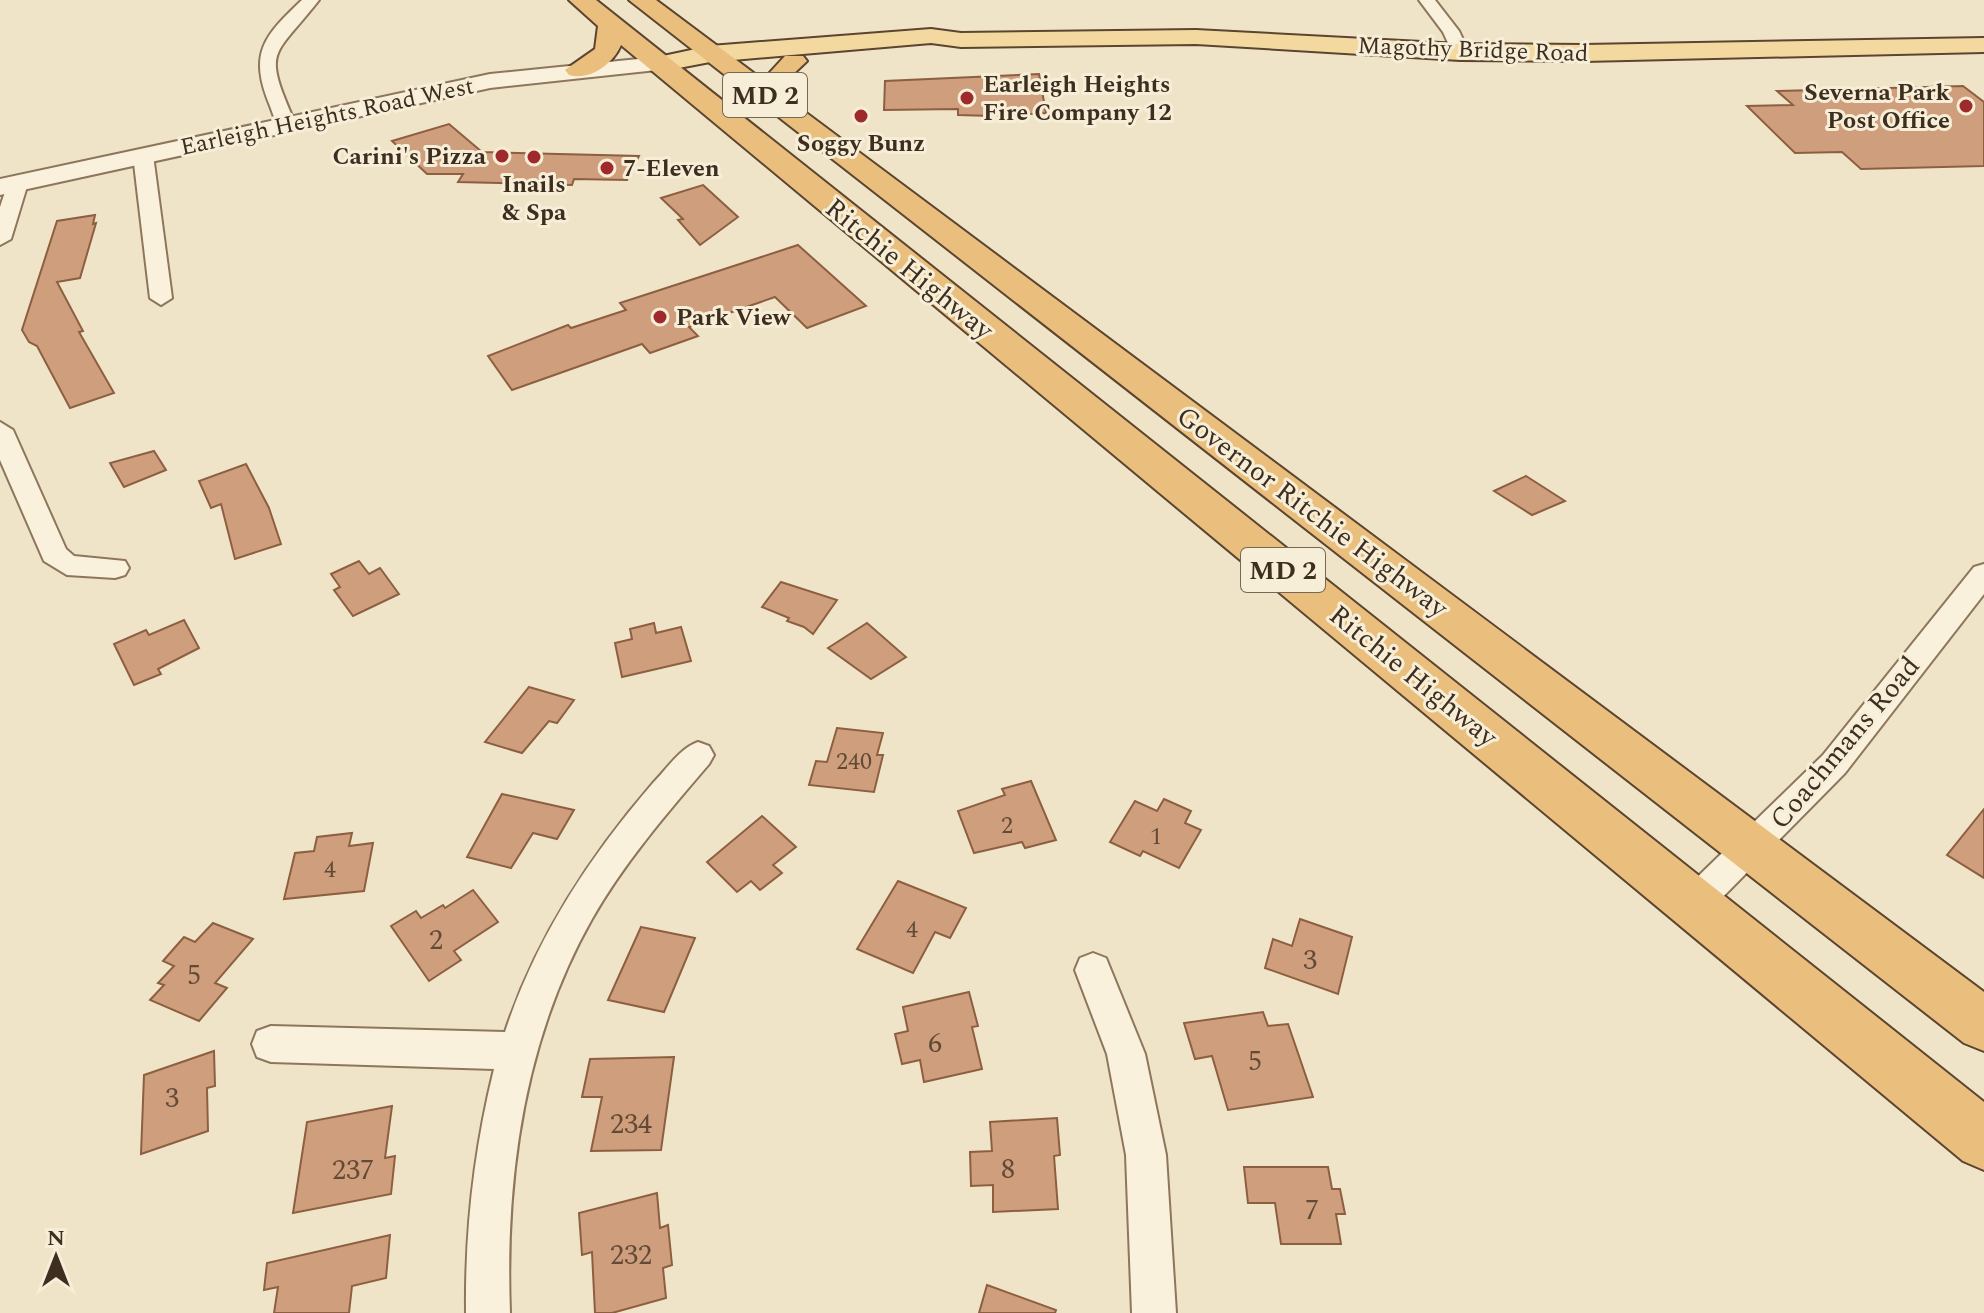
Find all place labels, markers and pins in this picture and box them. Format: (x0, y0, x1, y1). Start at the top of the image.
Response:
place label: Earleigh Heights Fire Company 12 (983, 67, 1172, 131)
place label: Severna Park Post Office (1804, 75, 1951, 139)
marker: Earleigh Heights Fire Company 12 (958, 89, 976, 107)
marker: Severna Park Post Office (1957, 97, 1975, 115)
marker: Soggy Bunz (852, 107, 870, 125)
place label: Soggy Bunz (797, 126, 925, 162)
place label: Carini's Pizza (332, 139, 487, 175)
marker: Carini's Pizza (493, 147, 511, 165)
marker: Inails & Spa (525, 148, 543, 166)
place label: 7-Eleven (623, 151, 720, 187)
marker: 7-Eleven (598, 159, 616, 177)
place label: Inails & Spa (502, 167, 567, 231)
place label: Park View (676, 300, 792, 336)
marker: Park View (651, 308, 669, 326)

